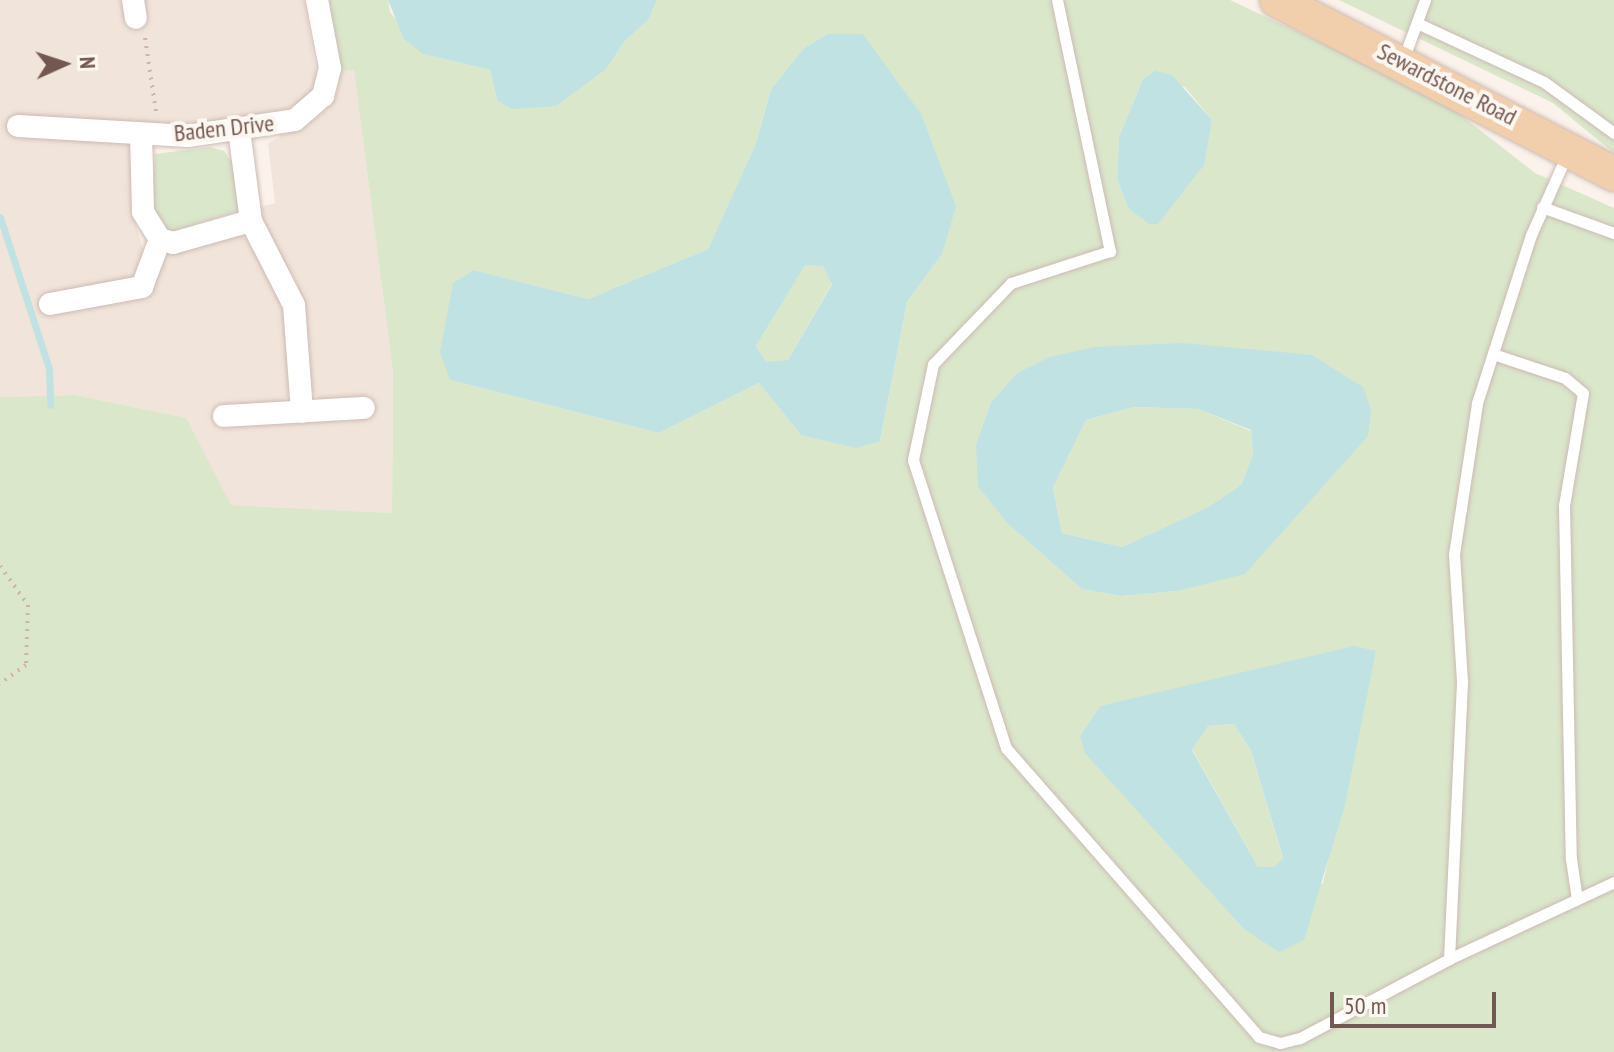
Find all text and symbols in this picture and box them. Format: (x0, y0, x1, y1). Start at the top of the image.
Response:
north arrow (24, 24, 104, 104)
street label: Sewardstone Road (1373, 37, 1521, 131)
text: N (74, 56, 102, 69)
street label: Baden Drive (173, 108, 275, 148)
scale bar (1334, 976, 1500, 1026)
text: 50 m (1344, 990, 1386, 1021)

